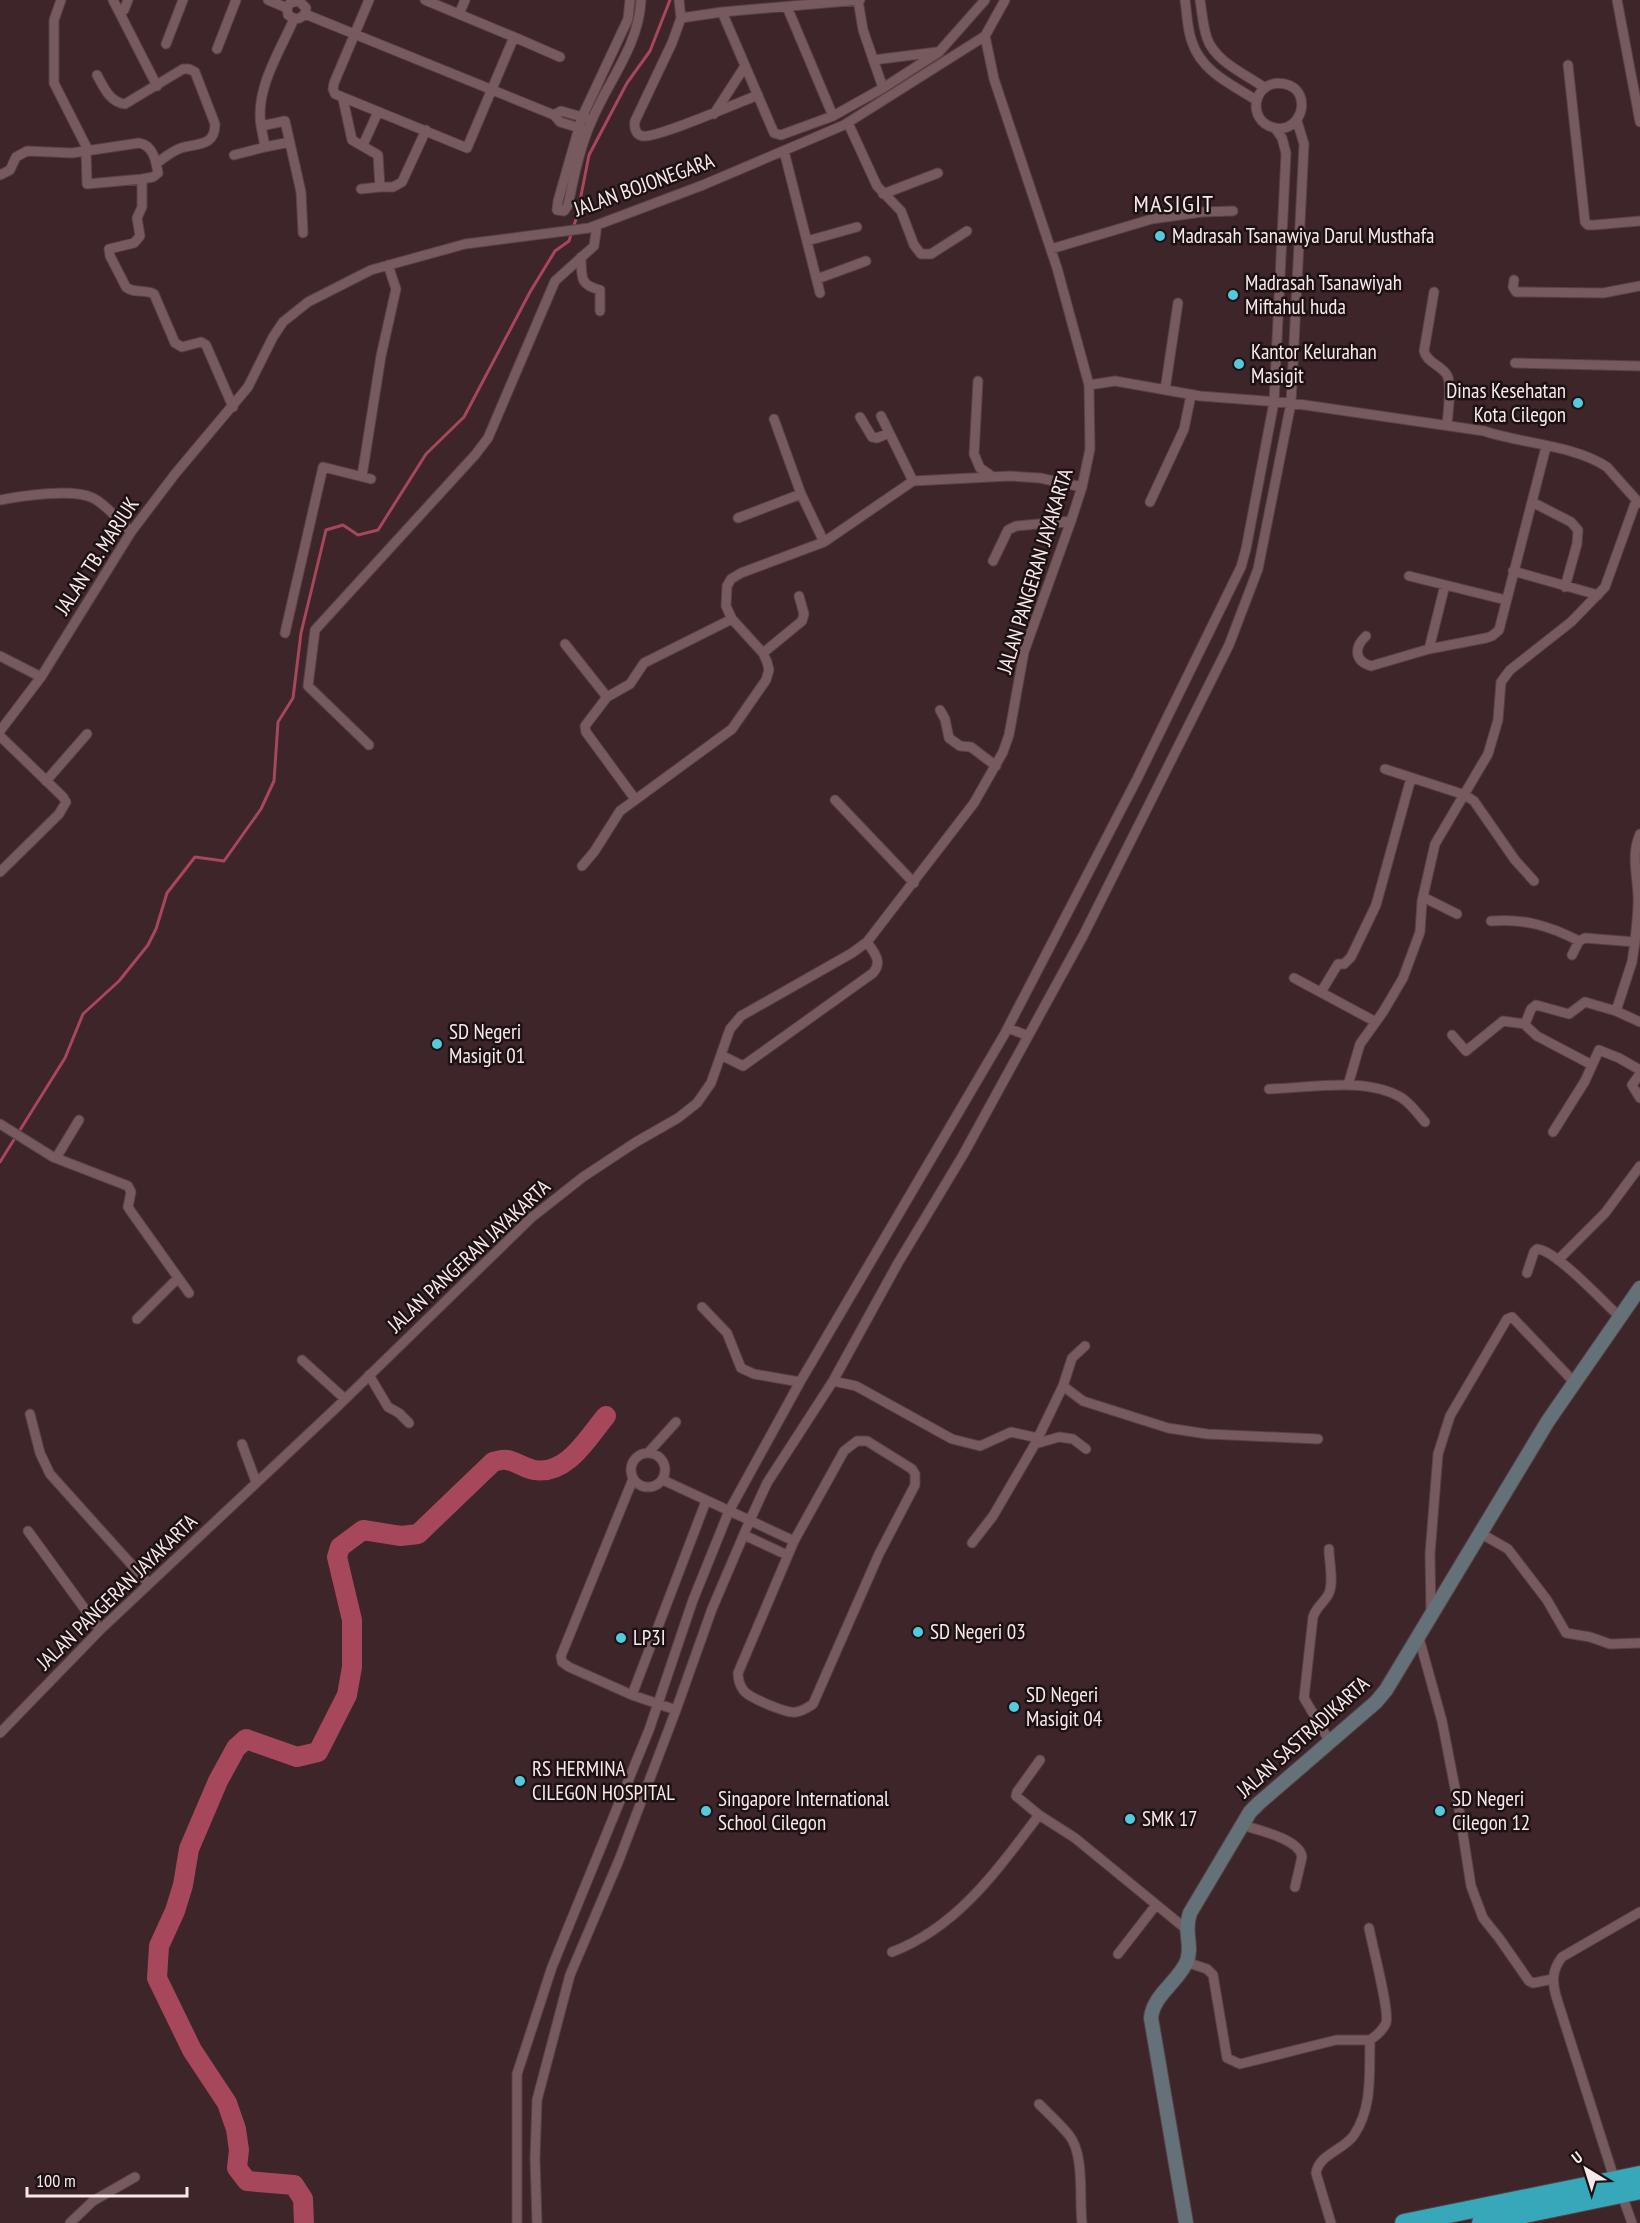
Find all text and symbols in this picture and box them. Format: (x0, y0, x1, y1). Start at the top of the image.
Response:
street label: JALAN BOJONEGARA (569, 147, 718, 223)
district label: MASIGIT (1133, 188, 1215, 219)
place label: Madrasah Tsanawiya Darul Musthafa (1172, 222, 1435, 249)
marker: Madrasah Tsanawiya Darul Musthafa (1153, 229, 1167, 243)
place label: Madrasah Tsanawiyah Miftahul huda (1245, 269, 1402, 320)
marker: Madrasah Tsanawiyah Miftahul huda (1226, 288, 1240, 302)
place label: Kantor Kelurahan Masigit (1251, 338, 1377, 389)
marker: Kantor Kelurahan Masigit (1232, 357, 1246, 371)
place label: Dinas Kesehatan Kota Cilegon (1446, 377, 1566, 428)
marker: Dinas Kesehatan Kota Cilegon (1571, 396, 1585, 410)
street label: JALAN PANGERAN JAYAKARTA (990, 465, 1079, 678)
street label: JALAN TB. MARJUK (48, 492, 145, 620)
place label: SD Negeri Masigit 01 (449, 1018, 525, 1069)
marker: SD Negeri Masigit 01 (430, 1037, 444, 1051)
street label: JALAN PANGERAN JAYAKARTA (381, 1173, 556, 1339)
street label: JALAN PANGERAN JAYAKARTA (30, 1508, 203, 1676)
place label: SD Negeri 03 (930, 1618, 1026, 1645)
place label: LP3I (633, 1624, 666, 1651)
marker: SD Negeri 03 (911, 1625, 925, 1639)
marker: LP3I (614, 1631, 628, 1645)
street label: JALAN SASTRADIKARTA (1230, 1670, 1375, 1804)
place label: SD Negeri Masigit 04 (1026, 1681, 1103, 1732)
marker: SD Negeri Masigit 04 (1007, 1700, 1021, 1714)
place label: RS HERMINA CILEGON HOSPITAL (532, 1755, 675, 1806)
marker: RS HERMINA CILEGON HOSPITAL (513, 1774, 527, 1788)
place label: Singapore International School Cilegon (718, 1785, 889, 1836)
place label: SD Negeri Cilegon 12 (1452, 1785, 1530, 1836)
marker: Singapore International School Cilegon (699, 1804, 713, 1818)
marker: SD Negeri Cilegon 12 (1433, 1804, 1447, 1818)
place label: SMK 17 (1142, 1805, 1198, 1832)
marker: SMK 17 (1123, 1812, 1137, 1826)
north arrow (1556, 2139, 1616, 2199)
text: U (1567, 2147, 1586, 2168)
scale bar (27, 2160, 188, 2198)
text: 100 m (36, 2169, 76, 2192)

